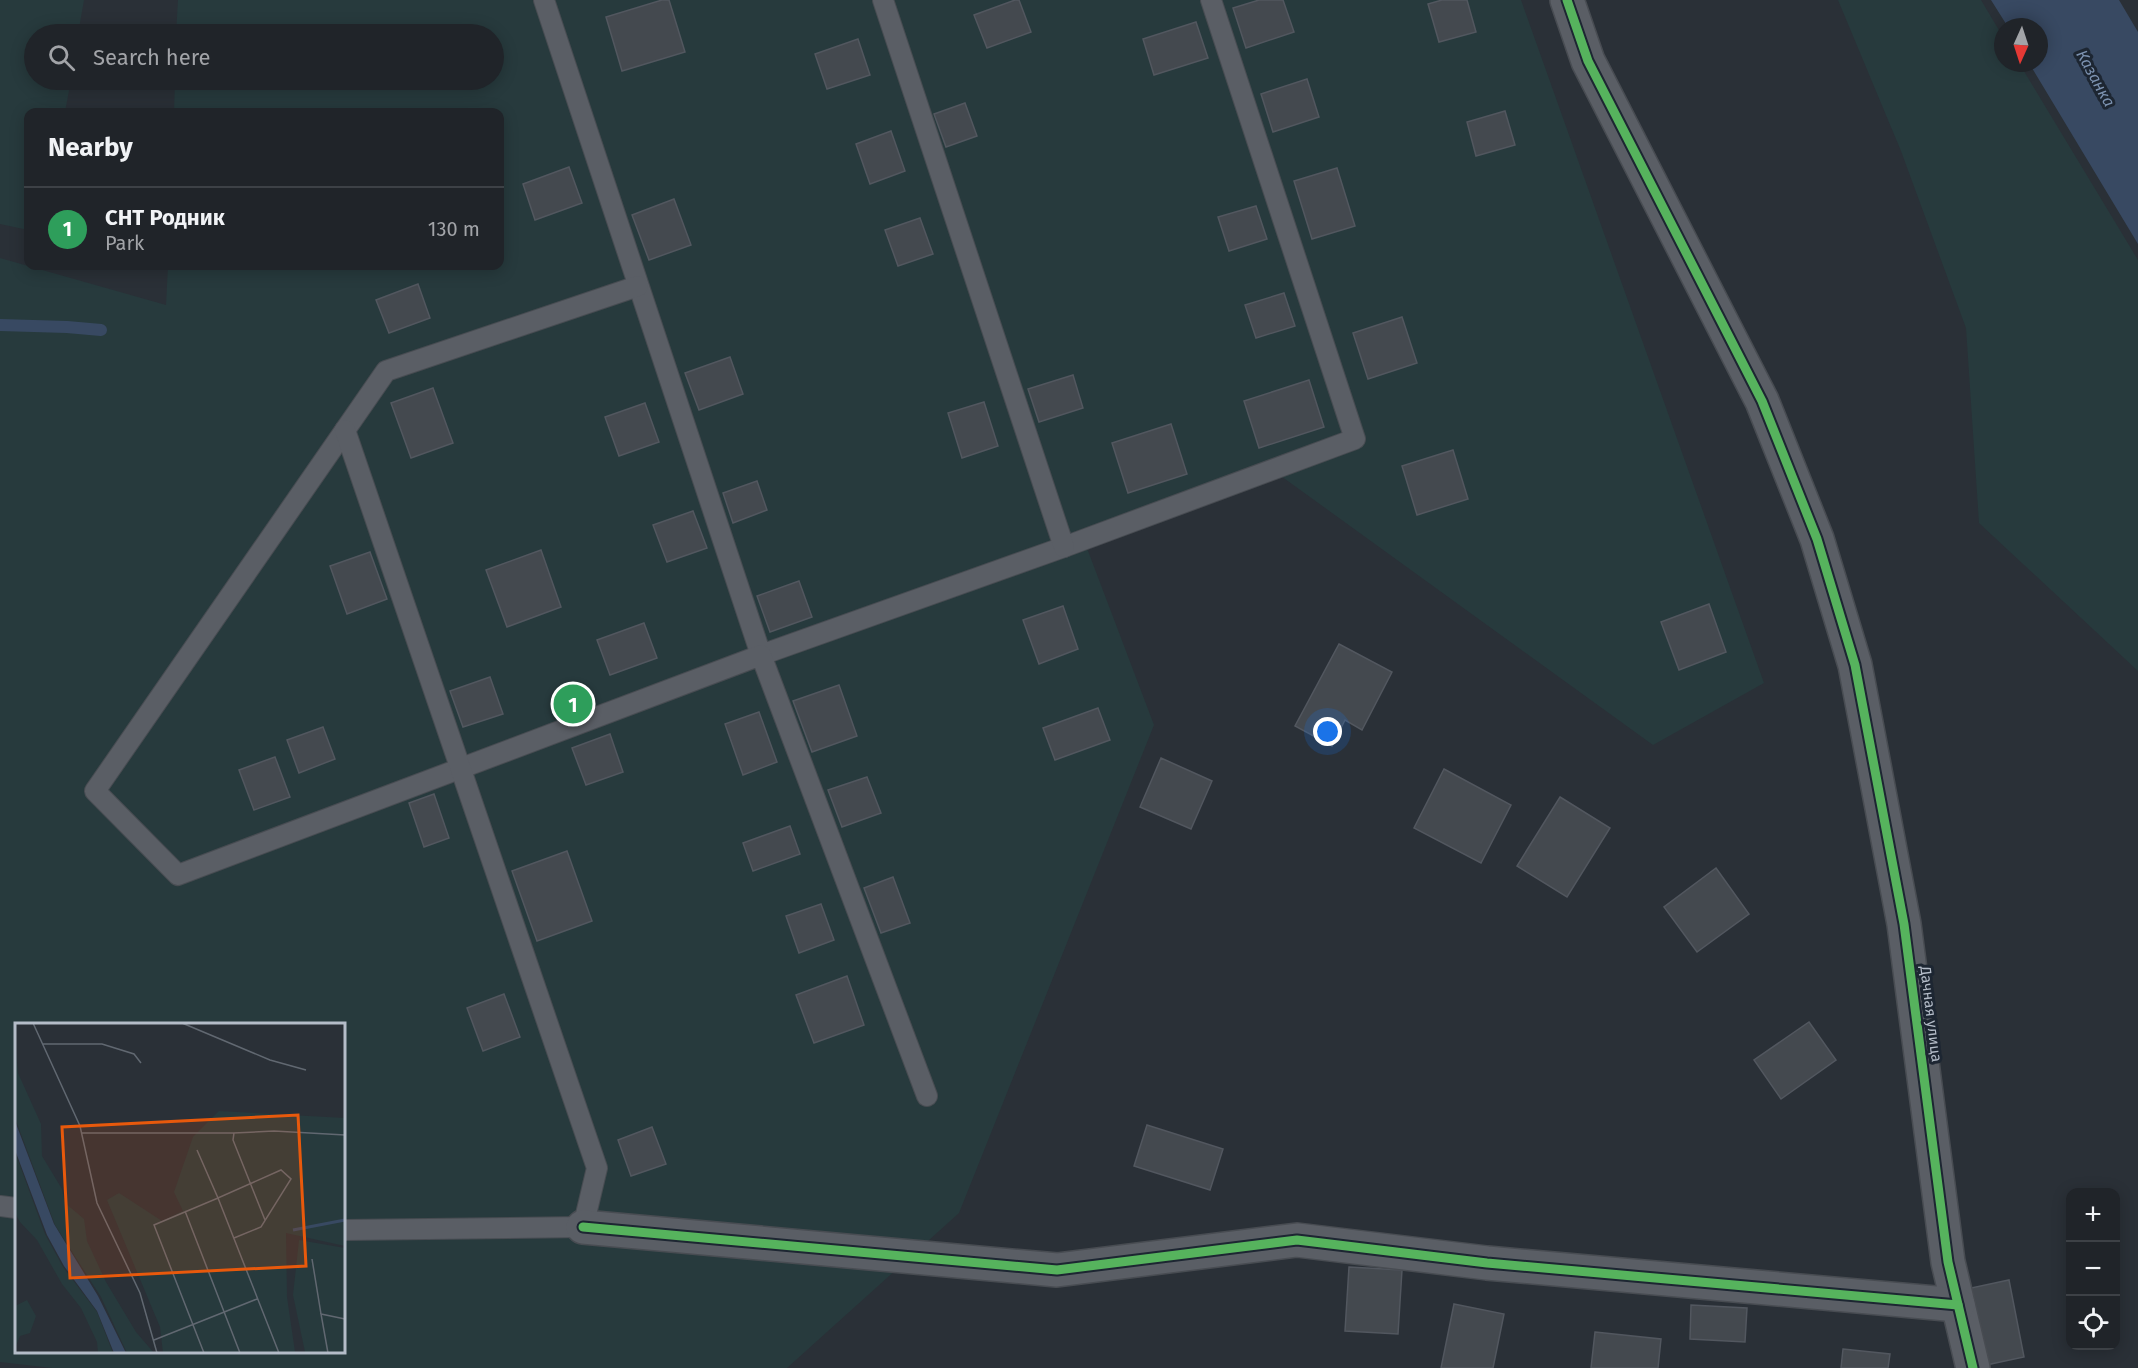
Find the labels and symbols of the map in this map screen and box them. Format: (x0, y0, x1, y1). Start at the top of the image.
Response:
north arrow (1994, 18, 2048, 72)
water label: Казанка (2072, 46, 2119, 110)
pin: 1 (554, 682, 592, 726)
your location (1313, 717, 1342, 746)
street label: Дачная улица (1916, 964, 1946, 1063)
inset map (15, 1023, 345, 1353)

